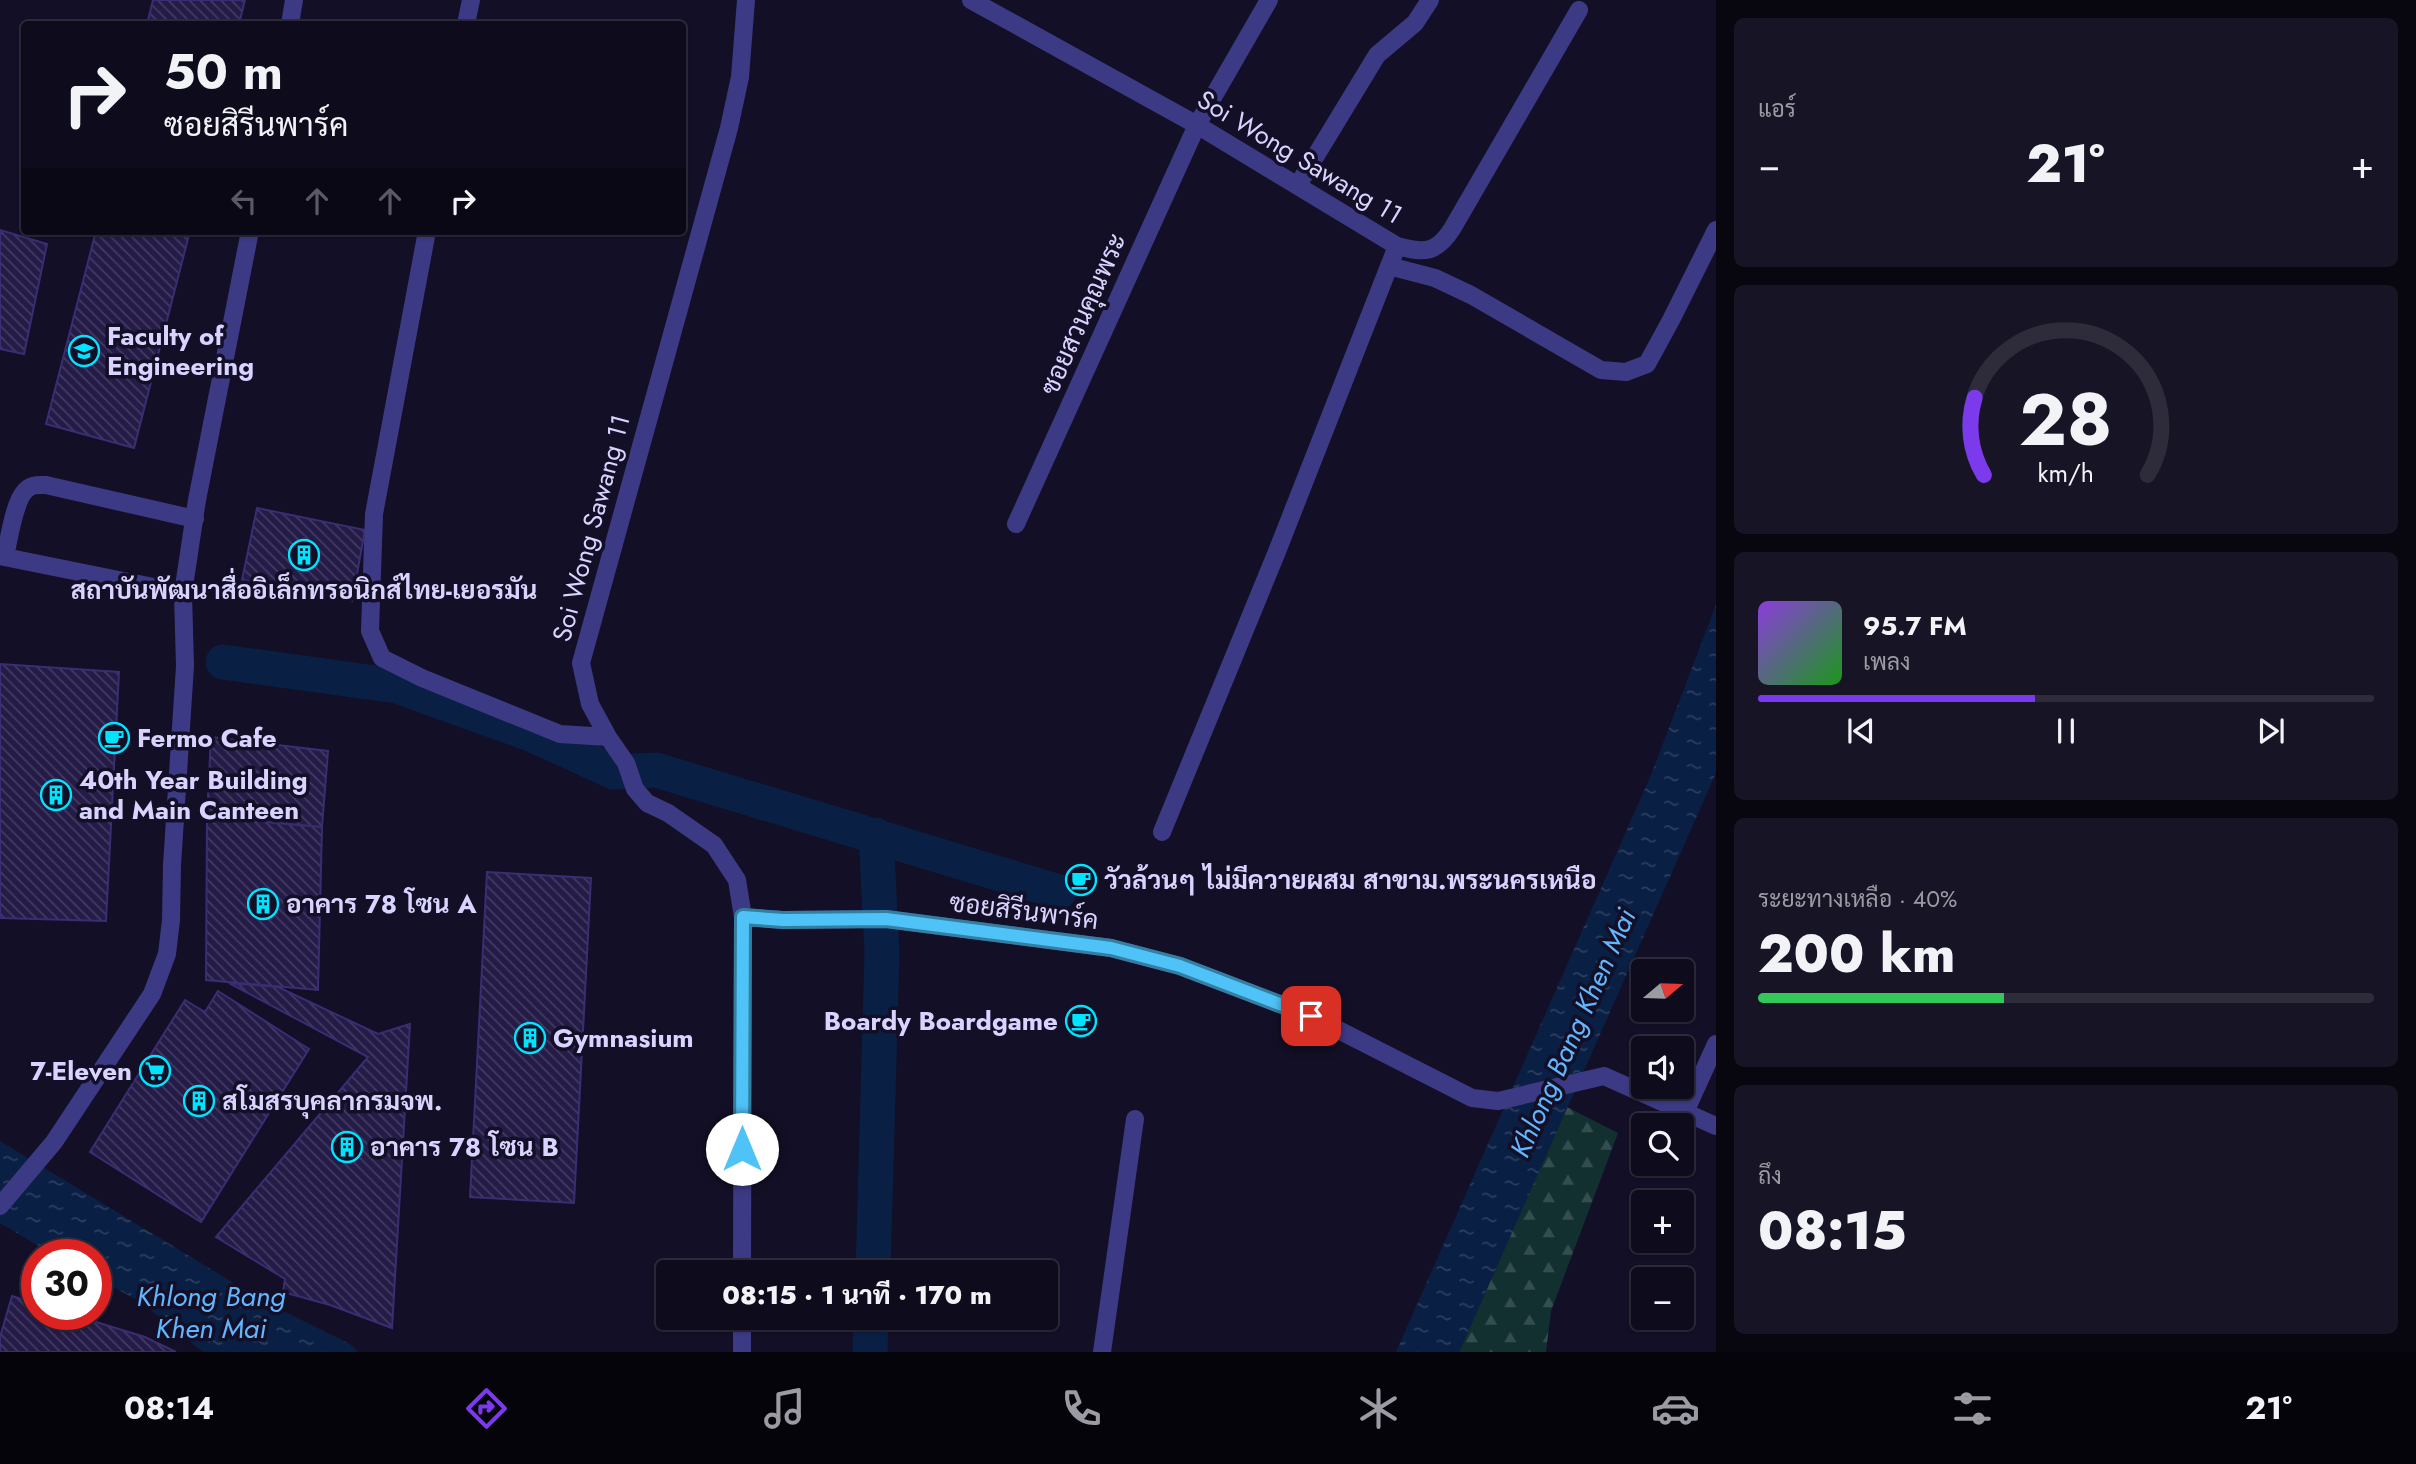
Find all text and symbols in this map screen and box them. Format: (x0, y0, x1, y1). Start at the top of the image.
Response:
text: 50 m (164, 37, 283, 107)
icon: right (49, 49, 140, 140)
street label: Soi Wong Sawang 11 (1190, 81, 1410, 233)
text: แอร์ (1758, 92, 1796, 126)
text: ซอยสิรีนพาร์ค (164, 102, 349, 148)
text: 21° (2026, 126, 2105, 202)
text: − (1758, 137, 1780, 192)
text: + (2351, 137, 2374, 192)
icon: left (225, 182, 263, 220)
icon: ahead (298, 182, 336, 220)
icon: ahead (371, 182, 409, 220)
icon: right (444, 182, 482, 220)
street label: ซอยสวนคุณพระ (1030, 227, 1136, 401)
place label: Faculty of Engineering (107, 317, 254, 385)
school or university icon: Faculty of Engineering (67, 334, 101, 368)
text: 28 (2019, 368, 2113, 473)
street label: Soi Wong Sawang 11 (542, 410, 640, 646)
text: km/h (2038, 455, 2094, 491)
building icon: สถาบันพัฒนาสื่ออิเล็กทรอนิกส์ไทย-เยอรมัน (287, 538, 321, 572)
place label: สถาบันพัฒนาสื่ออิเล็กทรอนิกส์ไทย-เยอรมัน (71, 567, 538, 609)
text: 95.7 FM (1863, 607, 1967, 645)
text: เพลง (1863, 645, 1910, 679)
icon: previous (1842, 712, 1880, 750)
icon: pause (2047, 712, 2085, 750)
icon: next (2252, 712, 2290, 750)
place label: Fermo Cafe (137, 719, 277, 757)
cafe icon: Fermo Cafe (97, 721, 131, 755)
place label: 40th Year Building and Main Canteen (79, 761, 308, 829)
building icon: 40th Year Building and Main Canteen (39, 778, 73, 812)
place label: วัวล้วนๆ ไม่มีควายผสม สาขาม.พระนครเหนือ (1104, 861, 1597, 899)
cafe icon: วัวล้วนๆ ไม่มีควายผสม สาขาม.พระนครเหนือ (1064, 863, 1098, 897)
text: ระยะทางเหลือ · 40% (1758, 882, 1957, 916)
street label: ซอยสิรีนพาร์ค (947, 883, 1101, 939)
place label: อาคาร 78 โซน A (286, 885, 478, 923)
building icon: อาคาร 78 โซน A (246, 887, 280, 921)
water label: Khlong Bang Khen Mai (1500, 901, 1647, 1164)
text: 200 km (1758, 916, 1955, 992)
north arrow (1631, 959, 1694, 1022)
map controls (1631, 959, 1694, 1330)
pin (1281, 986, 1341, 1046)
icon: arrive (1292, 997, 1330, 1035)
place label: Boardy Boardgame (824, 1002, 1058, 1040)
cafe icon: Boardy Boardgame (1064, 1004, 1098, 1038)
place label: Gymnasium (553, 1019, 694, 1057)
building icon: Gymnasium (513, 1021, 547, 1055)
button: sound (1631, 1036, 1694, 1099)
place label: 7-Eleven (30, 1052, 132, 1090)
supermarket icon: 7-Eleven (138, 1054, 172, 1088)
place label: สโมสรบุคลากรมจพ. (222, 1082, 442, 1120)
building icon: สโมสรบุคลากรมจพ. (182, 1084, 216, 1118)
position arrow (705, 1112, 779, 1186)
button: search (1631, 1113, 1694, 1176)
place label: อาคาร 78 โซน B (370, 1128, 559, 1166)
building icon: อาคาร 78 โซน B (330, 1130, 364, 1164)
text: ถึง (1758, 1159, 1782, 1193)
button: + (1631, 1190, 1694, 1253)
text: 08:15 (1758, 1193, 1907, 1269)
speed limit sign: 30 (21, 1239, 112, 1330)
button: − (1631, 1267, 1694, 1330)
water label: Khlong Bang Khen Mai (136, 1276, 286, 1349)
text: 08:15 · 1 นาที · 170 m (722, 1276, 992, 1314)
icon: directions (462, 1384, 511, 1433)
icon: music (760, 1384, 809, 1433)
icon: phone (1057, 1384, 1106, 1433)
icon: climate (1354, 1384, 1403, 1433)
icon: car (1651, 1384, 1700, 1433)
icon: filters (1948, 1384, 1997, 1433)
text: 08:14 (124, 1385, 214, 1431)
text: 21° (2245, 1385, 2292, 1431)

